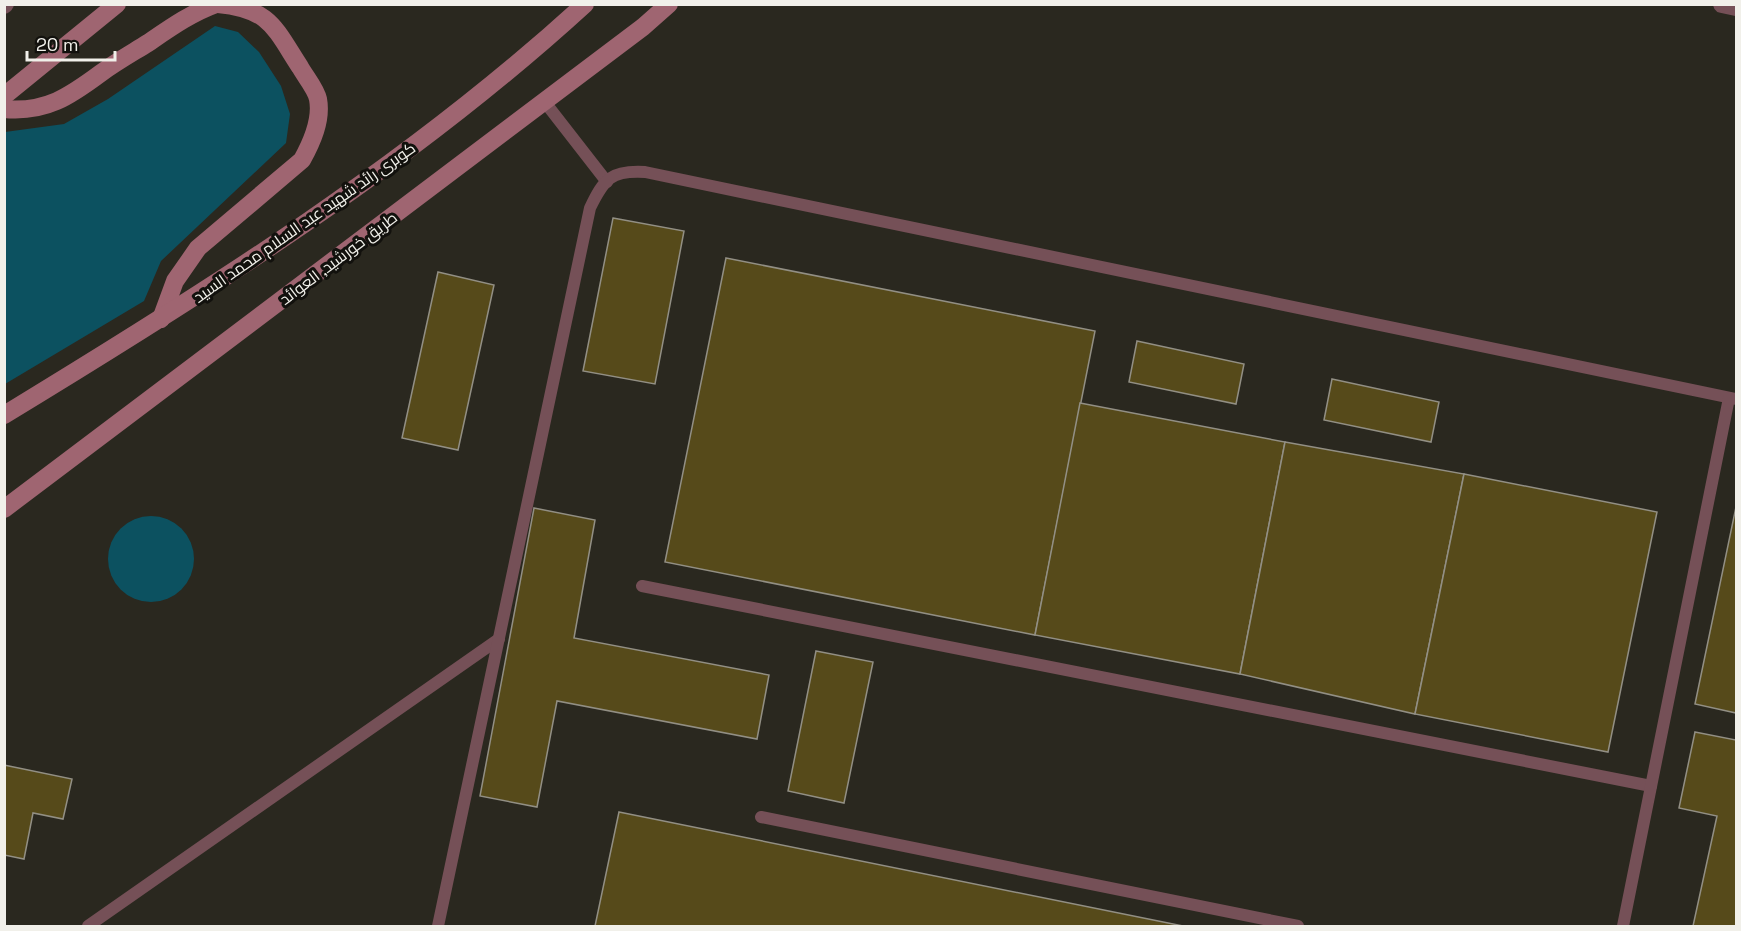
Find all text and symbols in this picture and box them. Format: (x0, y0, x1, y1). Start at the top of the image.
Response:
scale bar (27, 24, 116, 62)
text: 20 m (36, 33, 79, 56)
street label: كوبرى رائد شهيد عبد السلام محمد السيد (189, 137, 420, 308)
street label: طريق خورشيد, العوائد (275, 207, 401, 310)

